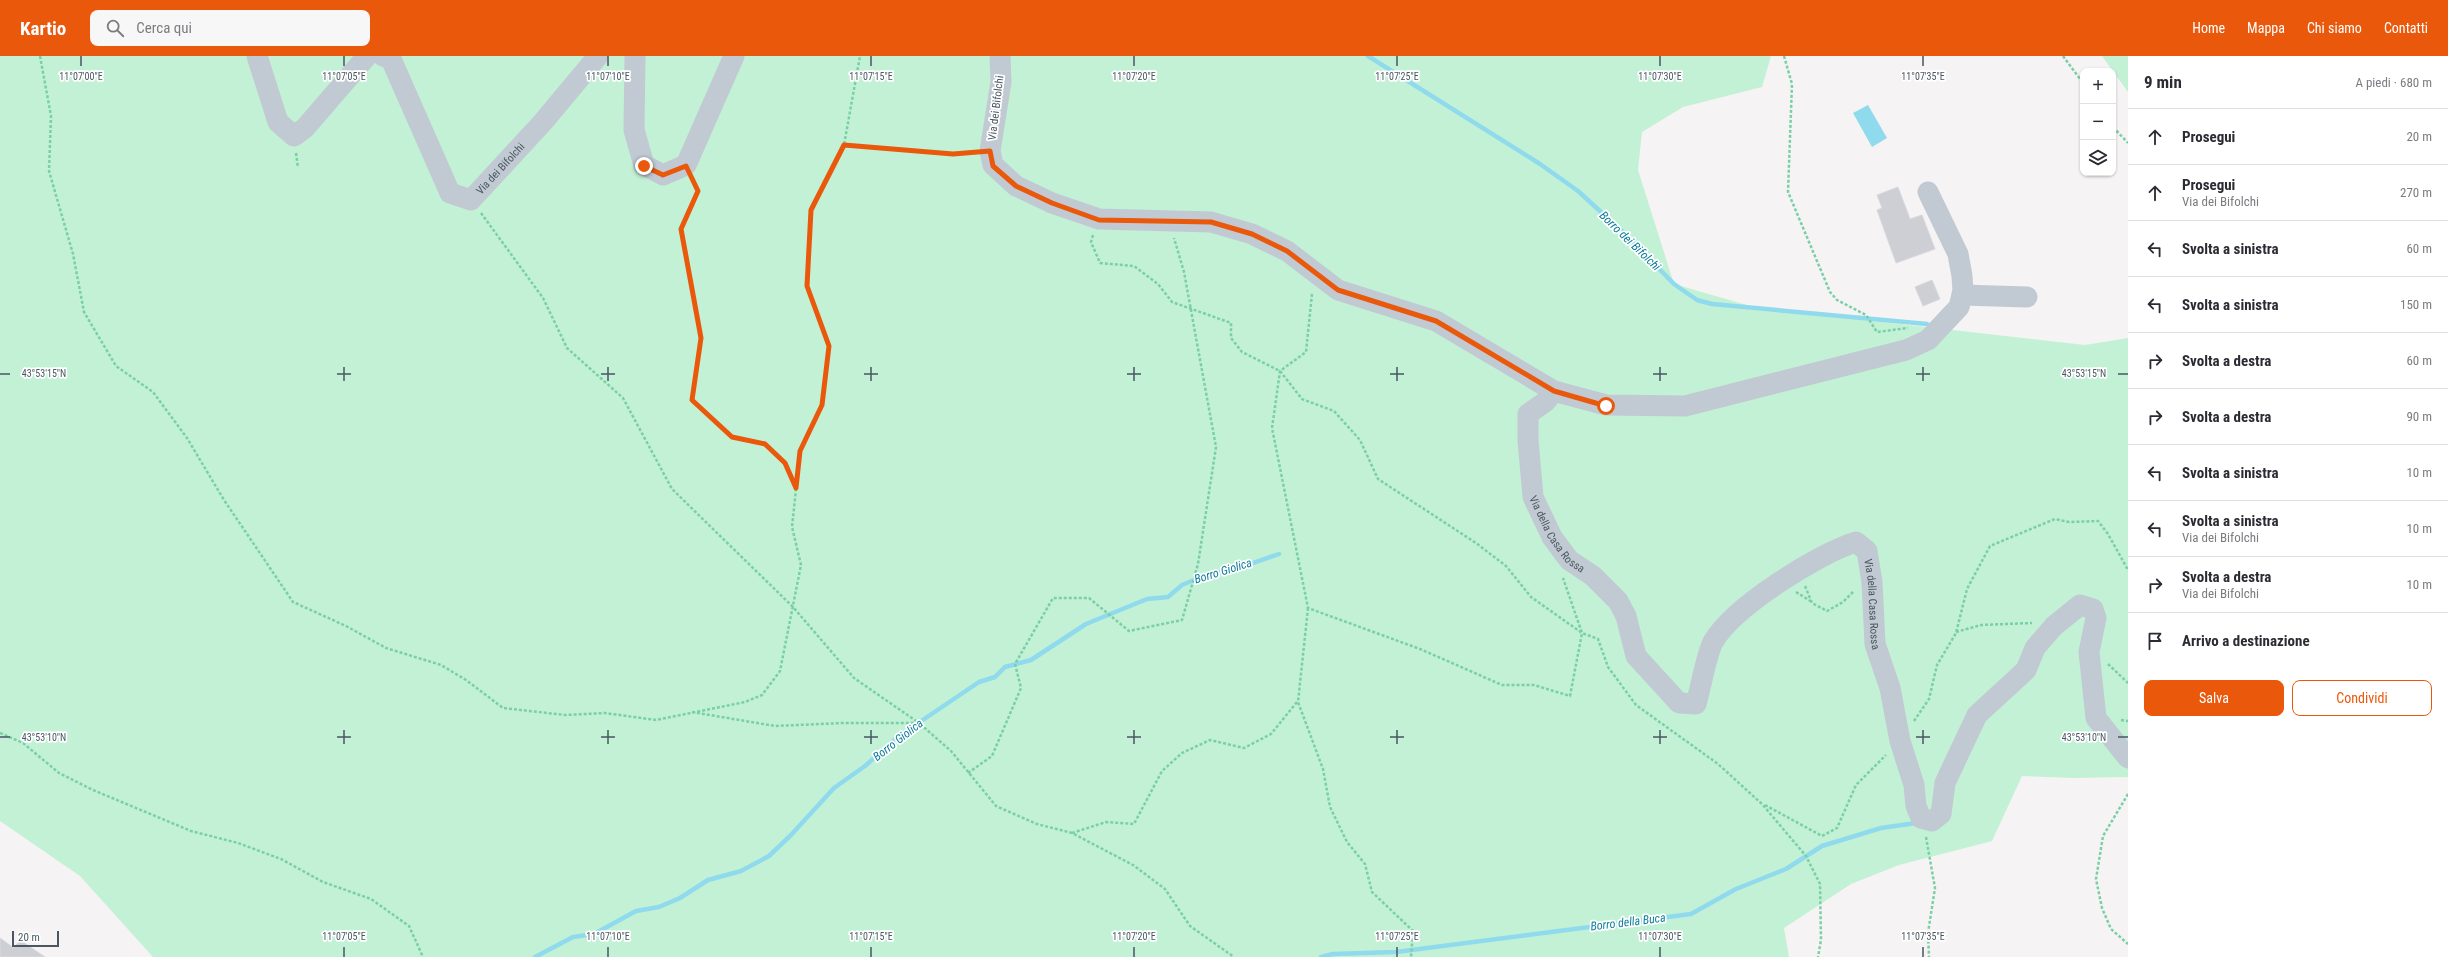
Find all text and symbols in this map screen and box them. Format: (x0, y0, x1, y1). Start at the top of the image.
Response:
search box (90, 10, 370, 46)
text: Kartio (20, 17, 66, 40)
icon: search (104, 17, 126, 39)
text: Cerca qui (136, 19, 192, 37)
text: Home (2192, 20, 2225, 36)
text: Mappa (2247, 20, 2285, 36)
text: Chi siamo (2307, 20, 2362, 36)
text: Contatti (2384, 20, 2428, 36)
map controls (2080, 68, 2116, 176)
button: + (2080, 68, 2116, 104)
text: 11°07'00"E (59, 71, 103, 82)
text: 11°07'05"E (322, 71, 366, 82)
text: 11°07'10"E (586, 71, 630, 82)
text: 11°07'15"E (849, 71, 893, 82)
text: 11°07'20"E (1112, 71, 1156, 82)
text: 11°07'25"E (1375, 71, 1419, 82)
text: 11°07'30"E (1638, 71, 1682, 82)
text: 11°07'35"E (1901, 71, 1945, 82)
text: 9 min (2144, 72, 2182, 92)
street label: Via dei Bifolchi (986, 75, 1006, 141)
text: A piedi · 680 m (2355, 75, 2432, 90)
button: − (2080, 104, 2116, 140)
icon: ahead (2144, 126, 2166, 148)
text: Prosegui (2182, 128, 2235, 146)
text: 20 m (2406, 129, 2432, 144)
street label: Via dei Bifolchi (473, 140, 527, 197)
button: layers (2080, 140, 2116, 176)
route end (635, 157, 653, 175)
text: Prosegui (2182, 176, 2235, 194)
icon: ahead (2144, 182, 2166, 204)
text: 270 m (2400, 185, 2432, 200)
text: Via dei Bifolchi (2182, 194, 2259, 209)
water label: Borro dei Bifolchi (1597, 208, 1664, 274)
icon: left (2144, 238, 2166, 260)
text: Svolta a sinistra (2182, 240, 2279, 258)
text: 60 m (2406, 241, 2432, 256)
icon: left (2144, 294, 2166, 316)
text: Svolta a sinistra (2182, 296, 2279, 314)
text: 150 m (2400, 297, 2432, 312)
icon: right (2144, 350, 2166, 372)
text: Svolta a destra (2182, 352, 2271, 370)
text: 60 m (2406, 353, 2432, 368)
text: 43°53'15"N (22, 368, 66, 379)
text: 43°53'15"N (2062, 368, 2106, 379)
route start (1597, 397, 1615, 415)
icon: right (2144, 406, 2166, 428)
text: Svolta a destra (2182, 408, 2271, 426)
text: 90 m (2406, 409, 2432, 424)
icon: left (2144, 462, 2166, 484)
text: Svolta a sinistra (2182, 464, 2279, 482)
text: 10 m (2406, 465, 2432, 480)
street label: Via della Casa Rossa (1527, 493, 1587, 575)
text: Svolta a sinistra (2182, 512, 2279, 530)
icon: left (2144, 518, 2166, 540)
text: 10 m (2406, 521, 2432, 536)
text: Via dei Bifolchi (2182, 530, 2259, 545)
water label: Borro Giolica (1193, 556, 1253, 586)
street label: Via della Casa Rossa (1862, 558, 1883, 651)
text: Svolta a destra (2182, 568, 2271, 586)
icon: right (2144, 574, 2166, 596)
text: 10 m (2406, 577, 2432, 592)
text: Via dei Bifolchi (2182, 586, 2259, 601)
icon: arrive (2144, 630, 2166, 652)
text: Arrivo a destinazione (2182, 632, 2310, 650)
button: Salva (2144, 680, 2284, 716)
button: Condividi (2292, 680, 2432, 716)
water label: Borro Giolica (870, 716, 926, 764)
text: 43°53'10"N (22, 732, 66, 743)
text: 43°53'10"N (2062, 732, 2106, 743)
water label: Borro della Buca (1590, 910, 1666, 934)
scale bar (12, 929, 59, 948)
text: 20 m (18, 931, 40, 944)
text: 11°07'05"E (322, 931, 366, 942)
text: 11°07'10"E (586, 931, 630, 942)
text: 11°07'15"E (849, 931, 893, 942)
text: 11°07'20"E (1112, 931, 1156, 942)
text: 11°07'25"E (1375, 931, 1419, 942)
text: 11°07'30"E (1638, 931, 1682, 942)
text: 11°07'35"E (1901, 931, 1945, 942)

